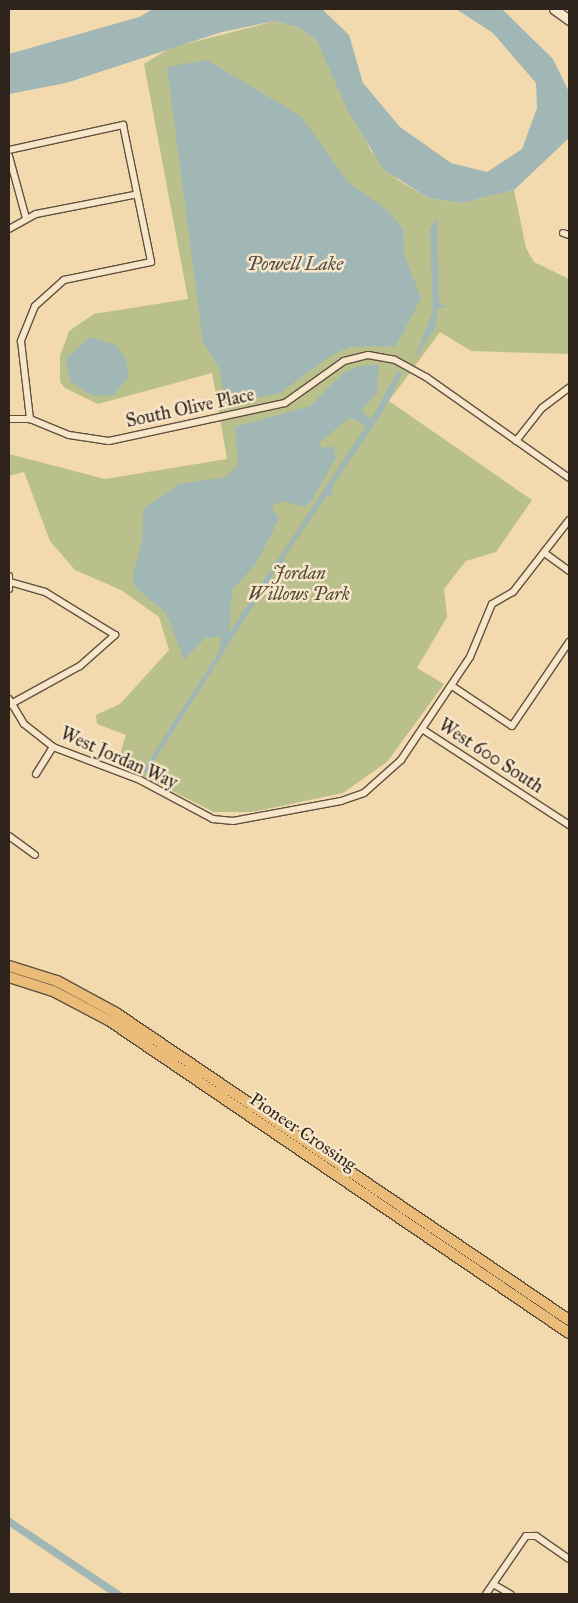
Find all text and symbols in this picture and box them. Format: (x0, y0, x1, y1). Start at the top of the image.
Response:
water label: Powell Lake (247, 253, 343, 275)
street label: South Olive Place (124, 384, 256, 432)
park label: Jordan Willows Park (248, 563, 350, 606)
street label: West 600 South (435, 714, 547, 798)
street label: West Jordan Way (57, 723, 181, 793)
street label: Pioneer Crossing (246, 1088, 360, 1176)

